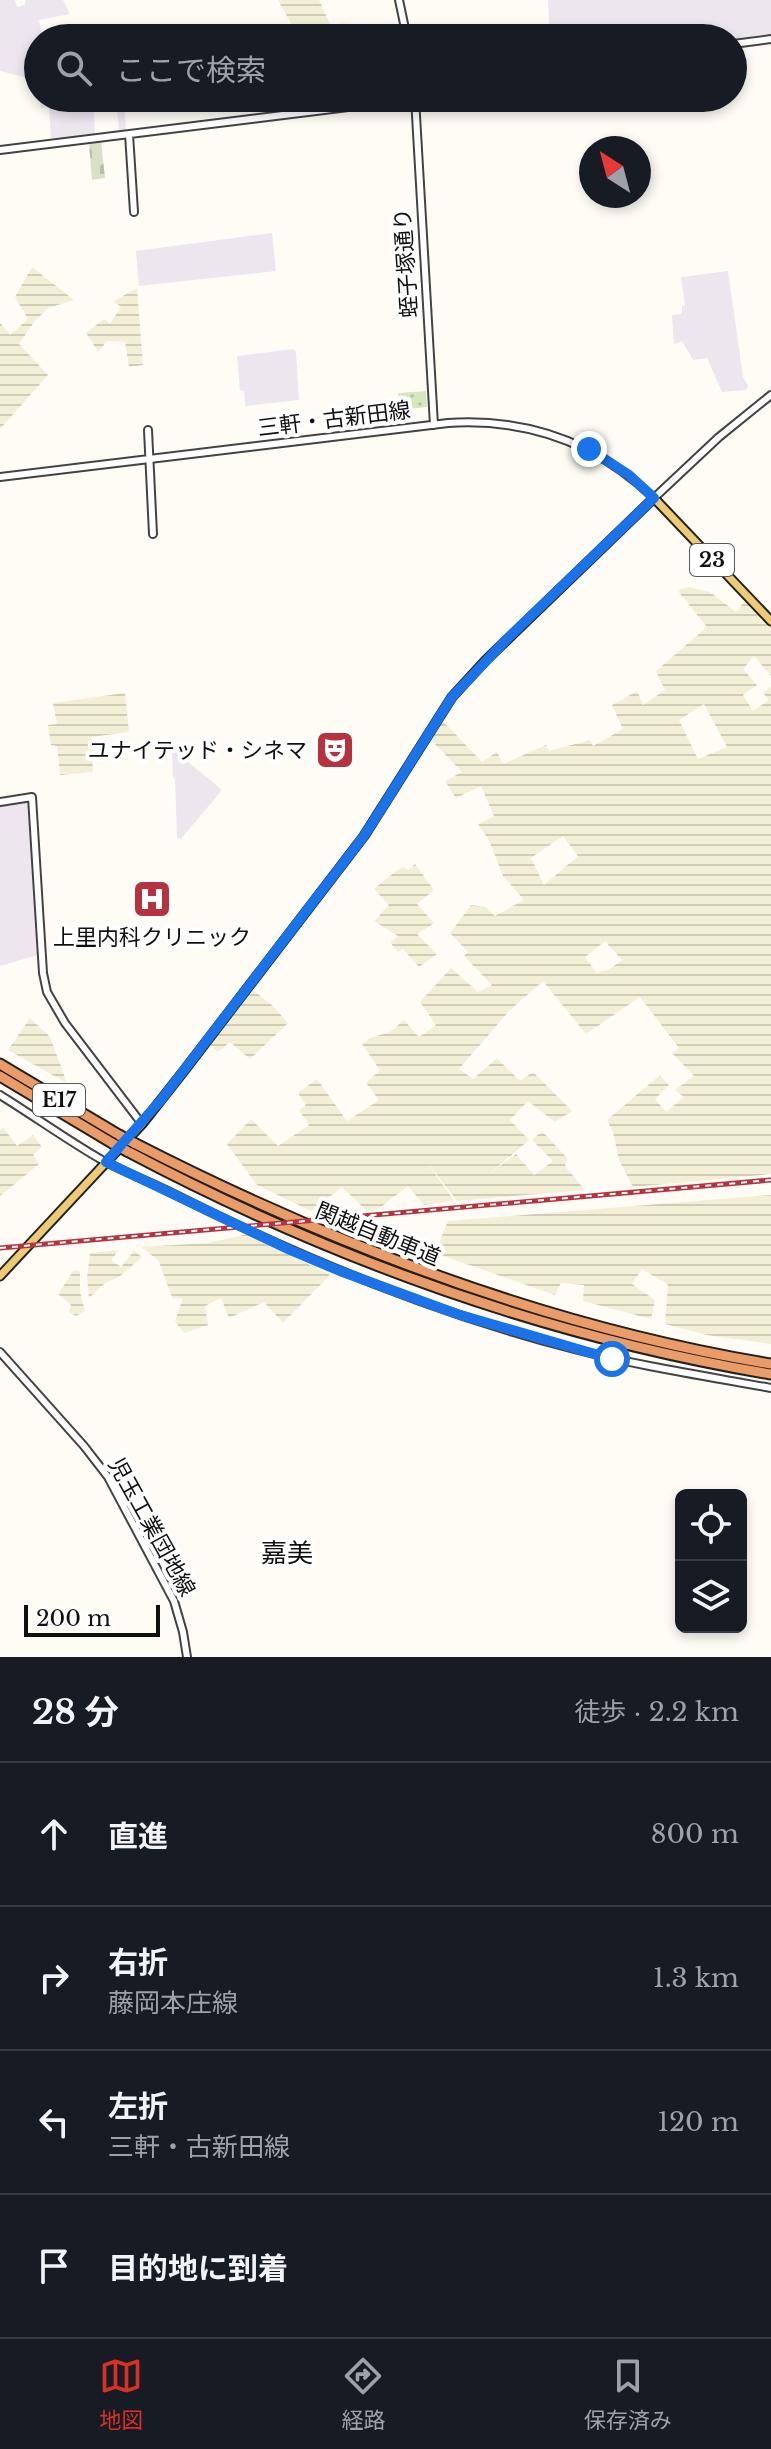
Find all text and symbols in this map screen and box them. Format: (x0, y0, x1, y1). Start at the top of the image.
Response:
search box (24, 24, 747, 112)
icon: search (52, 46, 96, 90)
text: ここで検索 (116, 52, 266, 89)
north arrow (579, 136, 651, 208)
street label: 蛭子塚通り (389, 207, 423, 319)
street label: 三軒・古新田線 (256, 396, 412, 442)
route end (571, 431, 607, 467)
road number: 23 (690, 544, 734, 576)
theatre icon: ユナイテッド・シネマ (314, 729, 356, 771)
place label: ユナイテッド・シネマ (87, 737, 307, 764)
hospital icon: 上里内科クリニック (131, 878, 173, 920)
place label: 上里内科クリニック (53, 924, 251, 951)
road number: E17 (33, 1084, 85, 1116)
street label: 関越自動車道 (312, 1197, 444, 1271)
route start (594, 1341, 630, 1377)
street label: 児玉工業団地線 (103, 1453, 201, 1601)
map controls (675, 1489, 747, 1633)
button: locate (675, 1489, 747, 1561)
district label: 嘉美 (261, 1537, 313, 1569)
button: layers (675, 1561, 747, 1633)
scale bar (24, 1601, 160, 1637)
text: 200 m (36, 1605, 111, 1632)
text: 28 分 (32, 1691, 119, 1733)
text: 徒歩 · 2.2 km (574, 1696, 739, 1728)
icon: ahead (32, 1812, 76, 1856)
text: 直進 (108, 1818, 168, 1855)
text: 800 m (651, 1818, 739, 1850)
text: 右折 (108, 1944, 168, 1981)
icon: right (32, 1956, 76, 2000)
text: 1.3 km (653, 1962, 739, 1994)
text: 藤岡本庄線 (108, 1987, 238, 2019)
text: 左折 (108, 2088, 168, 2125)
icon: left (32, 2100, 76, 2144)
text: 120 m (657, 2106, 739, 2138)
text: 三軒・古新田線 (108, 2131, 290, 2163)
icon: arrive (32, 2244, 76, 2288)
text: 目的地に到着 (108, 2250, 288, 2287)
tab: 地図 (99, 2354, 143, 2434)
tab: 経路 (341, 2354, 386, 2434)
tab: 保存済み (584, 2354, 672, 2434)

